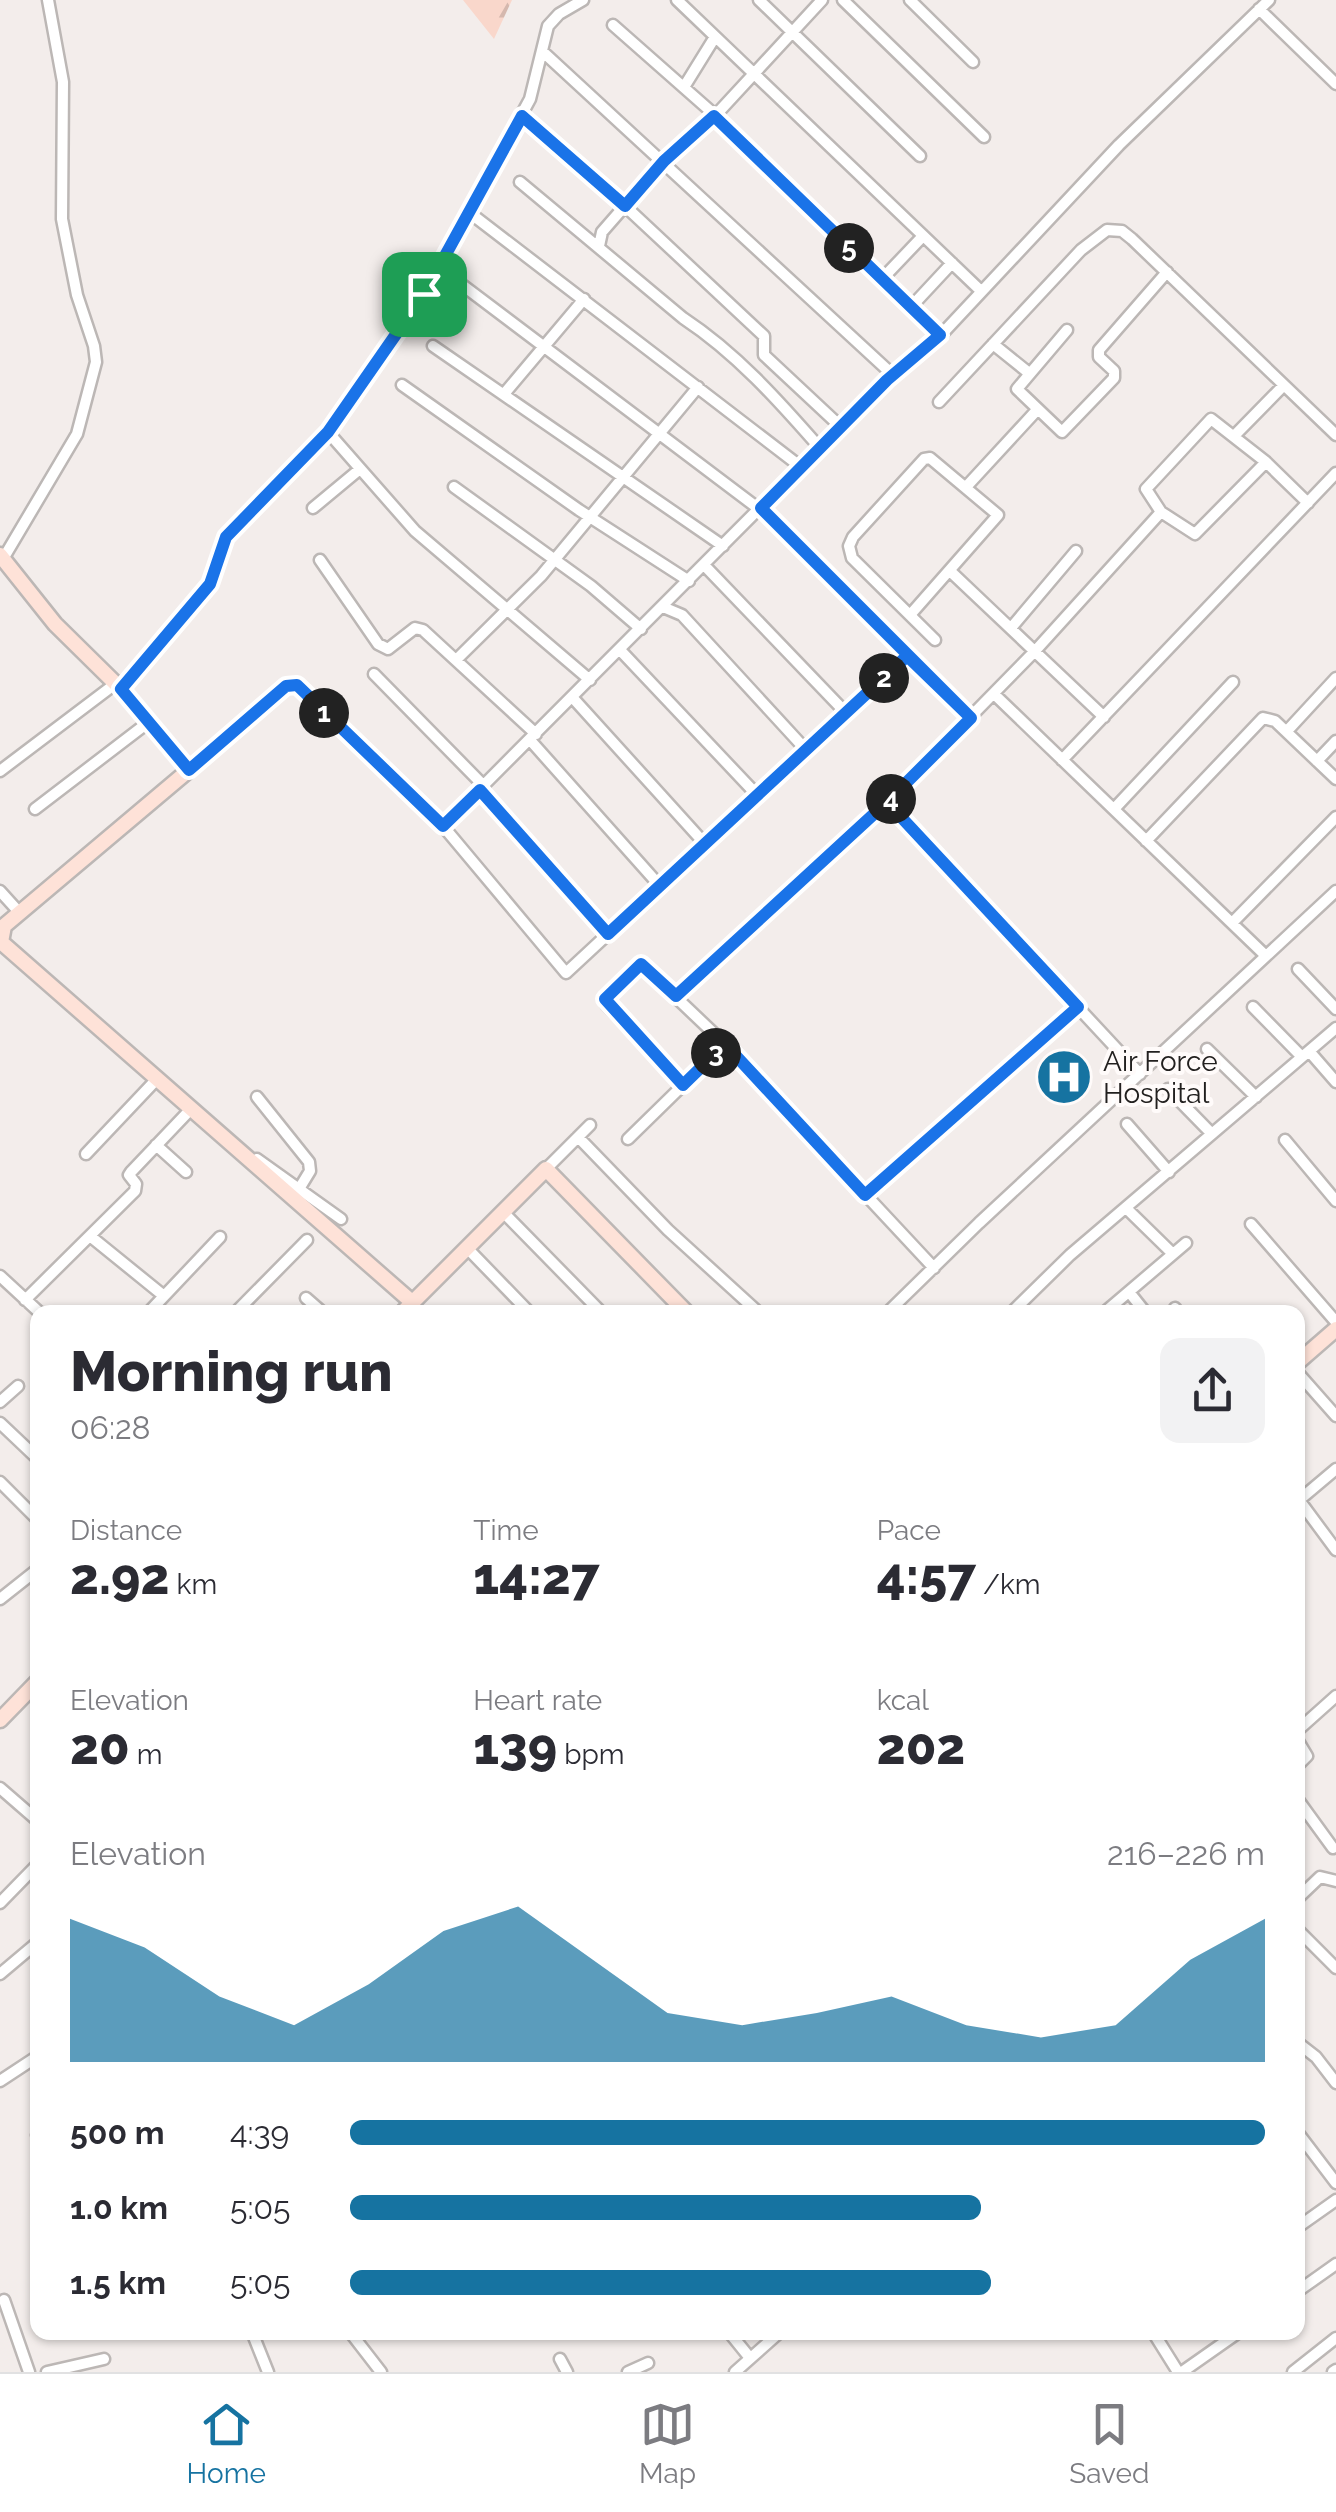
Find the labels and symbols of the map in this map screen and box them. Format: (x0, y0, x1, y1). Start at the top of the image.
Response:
pin: 5 (824, 223, 874, 273)
pin (382, 252, 467, 337)
pin: 2 (859, 653, 909, 703)
pin: 1 (299, 688, 349, 738)
pin: 4 (866, 774, 916, 824)
pin: 3 (691, 1028, 741, 1078)
place label: Air Force Hospital (1103, 1045, 1218, 1110)
hospital icon: Air Force Hospital (1034, 1047, 1094, 1107)

